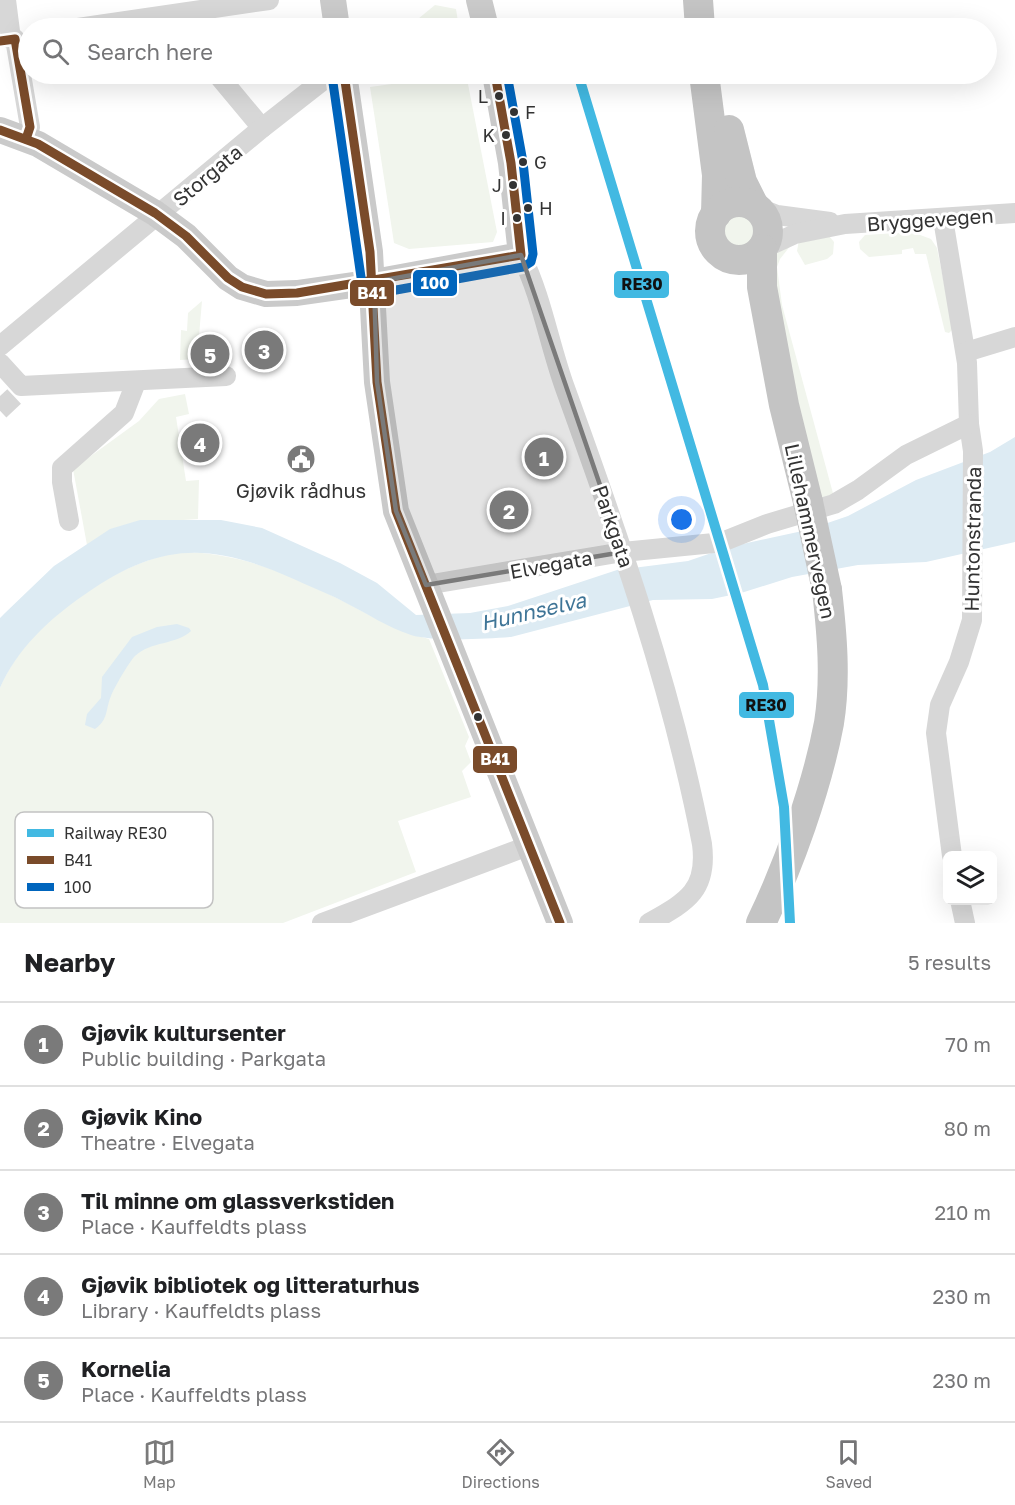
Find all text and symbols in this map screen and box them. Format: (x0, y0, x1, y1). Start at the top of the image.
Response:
search box (18, 18, 997, 84)
icon: search (39, 35, 72, 68)
text: Search here (87, 38, 213, 65)
place label: L (478, 85, 488, 107)
marker: L (493, 90, 505, 102)
place label: F (525, 101, 536, 123)
marker: F (508, 106, 520, 118)
place label: K (483, 124, 495, 146)
marker: K (500, 129, 512, 141)
street label: Storgata (168, 139, 246, 211)
place label: G (534, 151, 547, 173)
marker: G (517, 156, 529, 168)
place label: J (492, 174, 502, 196)
marker: J (507, 179, 519, 191)
place label: H (539, 197, 553, 219)
marker: H (522, 202, 534, 214)
street label: Bryggevegen (866, 203, 994, 235)
place label: I (500, 207, 506, 229)
marker: I (511, 212, 523, 224)
line badge: 100 (412, 269, 458, 297)
line badge: RE30 (613, 270, 670, 299)
text: 100 (420, 273, 450, 293)
text: RE30 (621, 274, 663, 294)
line badge: B41 (349, 279, 395, 307)
text: B41 (357, 283, 387, 303)
pin: 3 (244, 328, 284, 372)
pin: 5 (190, 332, 230, 376)
pin: 4 (180, 420, 220, 466)
pin: 1 (524, 434, 564, 480)
street label: Lillehammervegen (781, 441, 841, 621)
public building icon: Gjøvik rådhus (285, 443, 317, 475)
street label: Huntonstranda (959, 466, 985, 612)
place label: Gjøvik rådhus (236, 478, 366, 502)
street label: Parkgata (589, 482, 639, 570)
pin: 2 (490, 488, 528, 532)
your location (667, 505, 696, 534)
street label: Elvegata (508, 545, 594, 583)
water label: Hunnselva (478, 586, 589, 636)
line badge: RE30 (738, 691, 795, 719)
text: RE30 (745, 695, 787, 715)
unlabelled marker (472, 711, 484, 723)
line badge: B41 (472, 745, 518, 774)
text: B41 (480, 749, 510, 769)
legend (15, 812, 213, 908)
text: Railway RE30 (64, 823, 167, 843)
text: B41 (64, 850, 92, 870)
map controls (943, 851, 997, 905)
button: layers (943, 851, 997, 905)
text: 100 (64, 877, 92, 897)
text: Nearby (24, 947, 115, 978)
text: 5 results (908, 950, 991, 974)
text: Gjøvik kultursenter (81, 1019, 286, 1046)
text: 1 (38, 1032, 49, 1056)
text: 70 m (945, 1032, 991, 1056)
text: Public building · Parkgata (81, 1046, 326, 1070)
text: Gjøvik Kino (81, 1103, 202, 1130)
text: 2 (37, 1116, 50, 1140)
text: 80 m (944, 1116, 991, 1140)
text: Theatre · Elvegata (81, 1130, 255, 1154)
text: Til minne om glassverkstiden (81, 1187, 394, 1214)
text: 3 (37, 1200, 50, 1224)
text: 210 m (935, 1200, 991, 1224)
text: Place · Kauffeldts plass (81, 1214, 307, 1238)
text: Gjøvik bibliotek og litteraturhus (81, 1271, 420, 1298)
text: 4 (37, 1284, 50, 1308)
text: 230 m (933, 1284, 991, 1308)
text: Library · Kauffeldts plass (81, 1298, 321, 1322)
text: Kornelia (81, 1355, 171, 1382)
text: 5 (37, 1368, 50, 1392)
text: 230 m (933, 1368, 991, 1392)
text: Place · Kauffeldts plass (81, 1382, 307, 1406)
tab: Map (143, 1436, 176, 1492)
tab: Directions (462, 1436, 540, 1492)
tab: Saved (825, 1436, 872, 1492)

